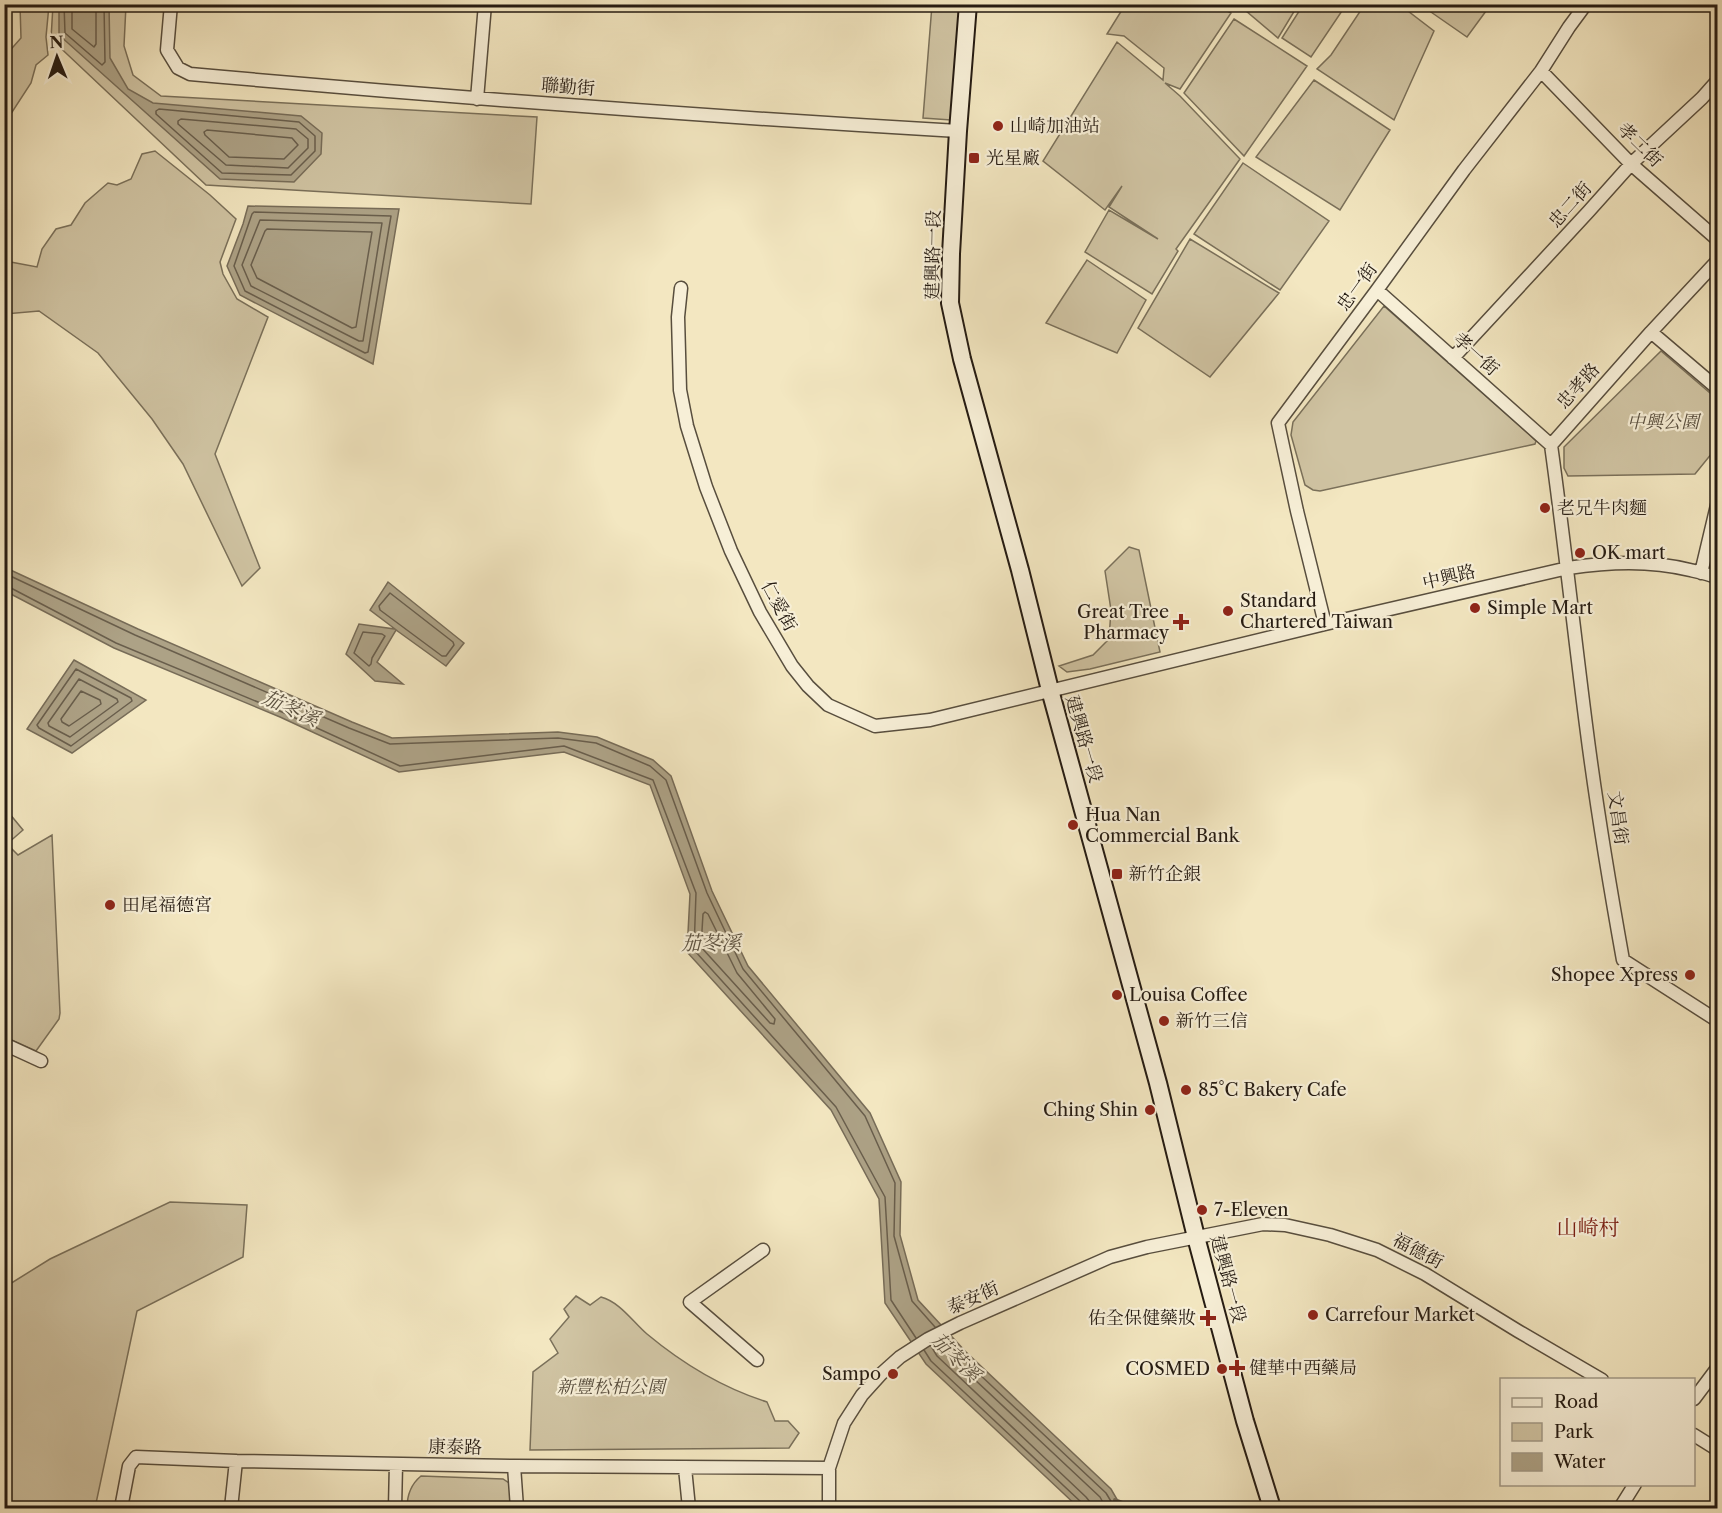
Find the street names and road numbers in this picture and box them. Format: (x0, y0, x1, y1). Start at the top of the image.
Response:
street label: 聯勤街 (540, 74, 596, 100)
street label: 孝二街 (1613, 118, 1667, 172)
street label: 忠二街 (1544, 178, 1596, 232)
street label: 建興路一段 (921, 210, 945, 300)
street label: 忠一街 (1332, 259, 1382, 315)
street label: 孝一街 (1449, 328, 1503, 380)
street label: 忠孝路 (1552, 359, 1604, 413)
street label: 中興路 (1420, 560, 1478, 594)
street label: 仁愛街 (757, 577, 801, 635)
street label: 建興路一段 (1061, 693, 1107, 785)
street label: 文昌街 (1603, 790, 1633, 846)
street label: 福德街 (1389, 1229, 1447, 1273)
street label: 建興路一段 (1206, 1233, 1250, 1325)
street label: 泰安街 (944, 1277, 1002, 1319)
street label: 康泰路 (428, 1436, 482, 1458)

